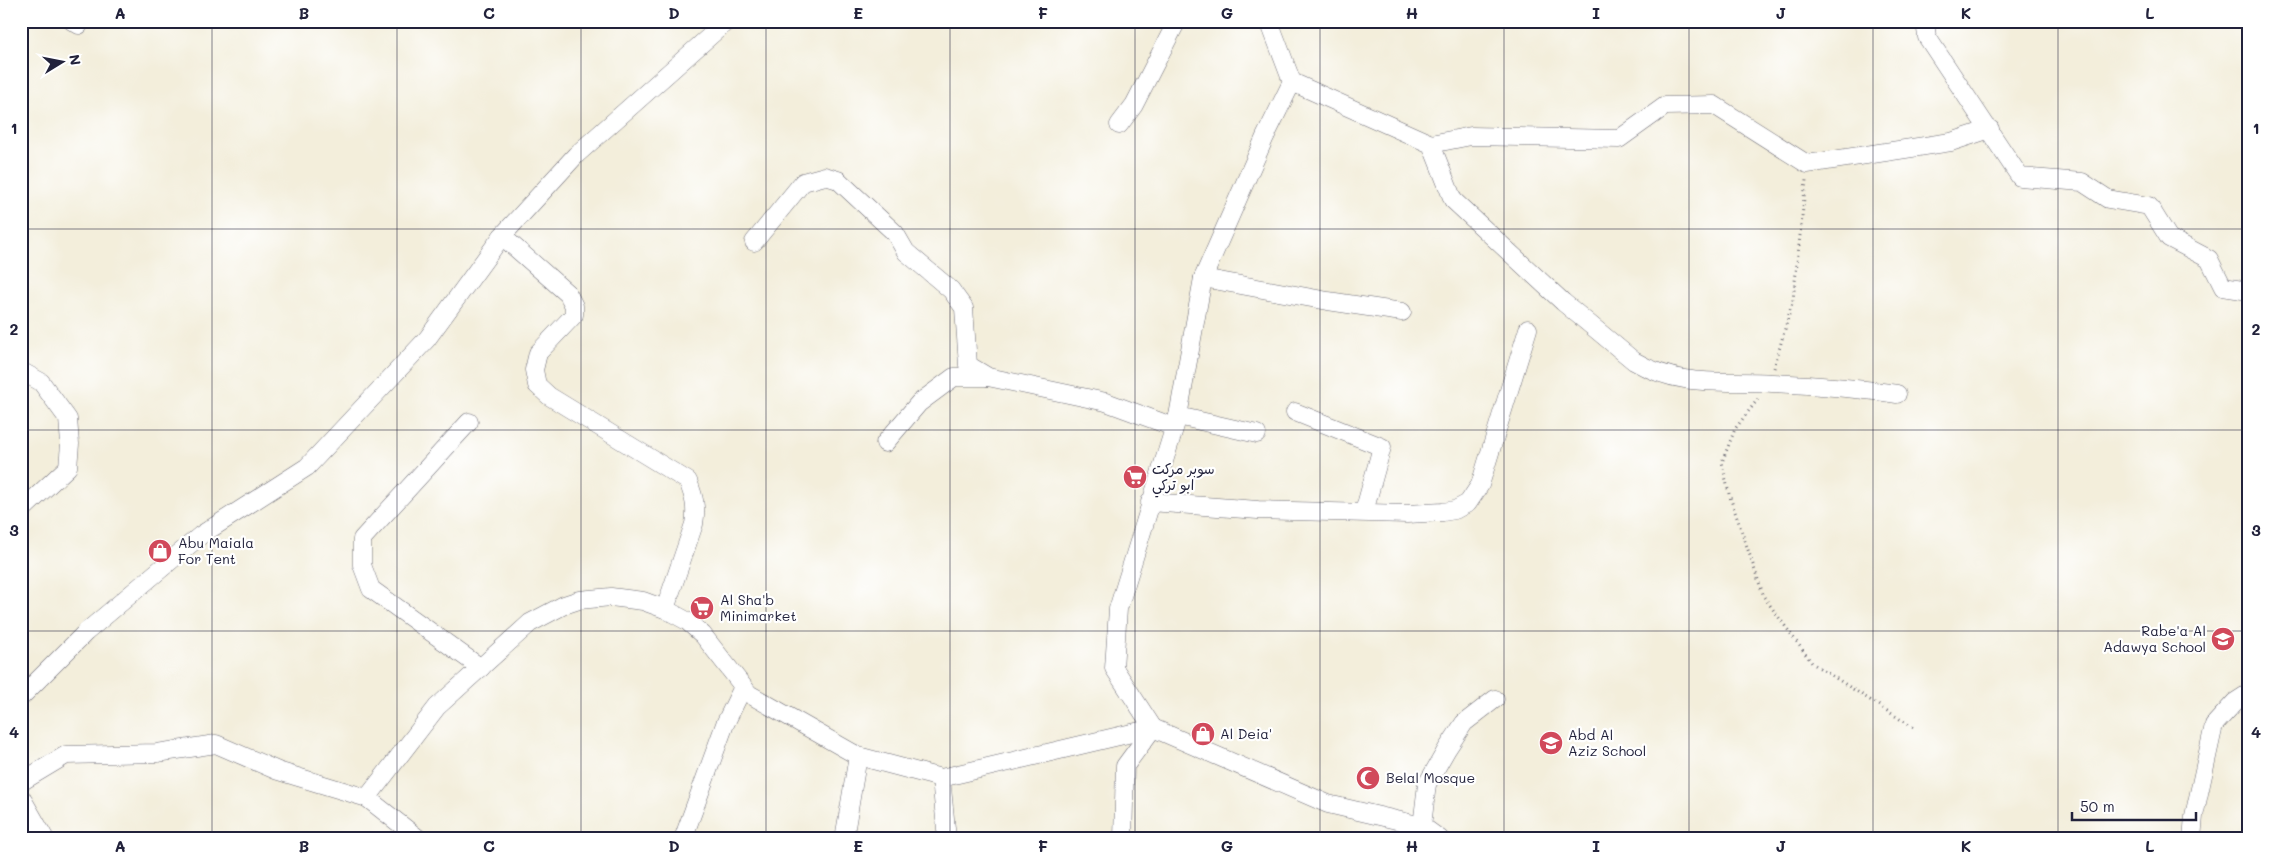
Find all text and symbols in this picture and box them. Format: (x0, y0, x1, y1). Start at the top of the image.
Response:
text: A (114, 2, 126, 23)
text: B (299, 2, 309, 23)
text: C (483, 2, 495, 23)
text: D (668, 2, 680, 23)
text: E (853, 2, 863, 23)
text: F (1038, 2, 1048, 23)
text: G (1221, 2, 1233, 23)
text: H (1406, 2, 1418, 23)
text: I (1592, 2, 1600, 23)
text: J (1776, 2, 1786, 23)
text: K (1961, 2, 1971, 23)
text: L (2145, 2, 2155, 23)
north arrow (38, 38, 88, 88)
text: N (65, 53, 86, 67)
text: 1 (10, 117, 18, 138)
text: 1 (2252, 117, 2260, 138)
text: 2 (10, 318, 19, 339)
text: 2 (2252, 318, 2261, 339)
place label: سوبر مركت ابو تركي (1152, 459, 1215, 498)
supermarket icon: سوبر مركت ابو تركي (1122, 464, 1148, 490)
text: 3 (9, 519, 19, 540)
text: 3 (2251, 519, 2261, 540)
place label: Abu Maiala For Tent (178, 533, 254, 568)
shop icon: Abu Maiala For Tent (147, 538, 173, 564)
place label: Al Sha'b Minimarket (720, 590, 797, 625)
supermarket icon: Al Sha'b Minimarket (689, 595, 715, 621)
place label: Rabe'a Al Adawya School (2103, 621, 2206, 656)
school or university icon: Rabe'a Al Adawya School (2210, 626, 2236, 652)
text: 4 (9, 721, 19, 742)
shop icon: Al Deia' (1190, 721, 1216, 747)
text: 4 (2251, 721, 2261, 742)
place label: Al Deia' (1220, 724, 1272, 743)
place label: Abd Al Aziz School (1568, 725, 1646, 760)
school or university icon: Abd Al Aziz School (1538, 730, 1564, 756)
mosque icon: Belal Mosque (1355, 765, 1381, 791)
place label: Belal Mosque (1386, 768, 1475, 787)
scale bar (2072, 790, 2196, 822)
text: 50 m (2080, 796, 2115, 816)
text: A (114, 835, 126, 856)
text: B (299, 835, 309, 856)
text: C (483, 835, 495, 856)
text: D (668, 835, 680, 856)
text: E (853, 835, 863, 856)
text: F (1038, 835, 1048, 856)
text: G (1221, 835, 1233, 856)
text: H (1406, 835, 1418, 856)
text: I (1592, 835, 1600, 856)
text: J (1776, 835, 1786, 856)
text: K (1961, 835, 1971, 856)
text: L (2145, 835, 2155, 856)

